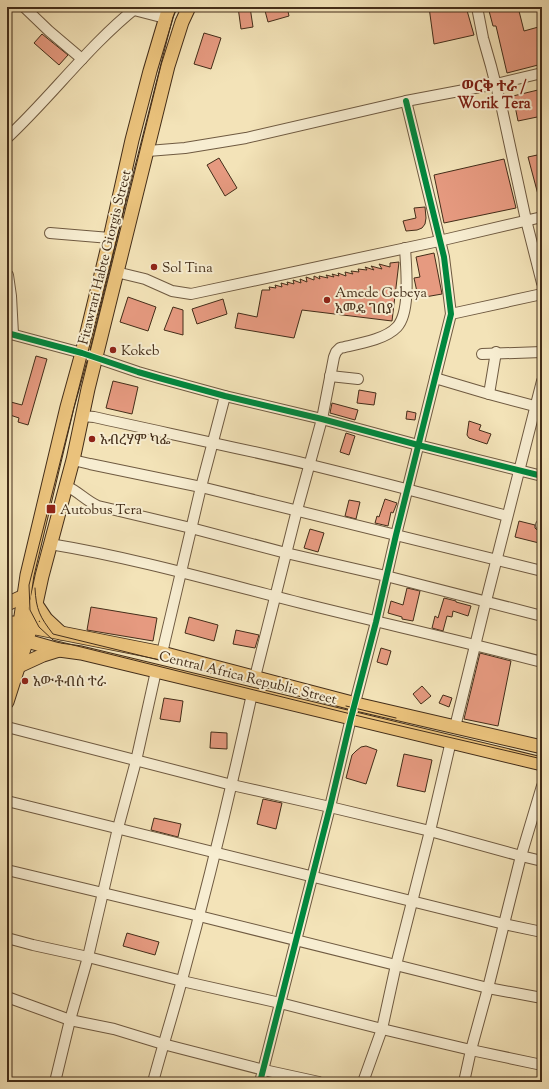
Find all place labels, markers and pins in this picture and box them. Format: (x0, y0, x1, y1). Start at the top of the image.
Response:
place label: Sol Tina (162, 259, 213, 279)
marker: Sol Tina (149, 262, 159, 272)
place label: Amede Gebeya አመዴ ገበያ (335, 284, 427, 320)
marker: Amede Gebeya አመዴ ገበያ (322, 295, 332, 305)
place label: Kokeb (121, 342, 160, 362)
marker: Kokeb (108, 345, 118, 355)
place label: አብረሃም ካፌ (100, 431, 171, 451)
marker: አብረሃም ካፌ (87, 434, 97, 444)
place label: Autobus Tera (60, 501, 143, 521)
marker: Autobus Tera (45, 503, 57, 515)
place label: አውቶብስ ተራ (33, 673, 107, 693)
marker: አውቶብስ ተራ (20, 676, 30, 686)

